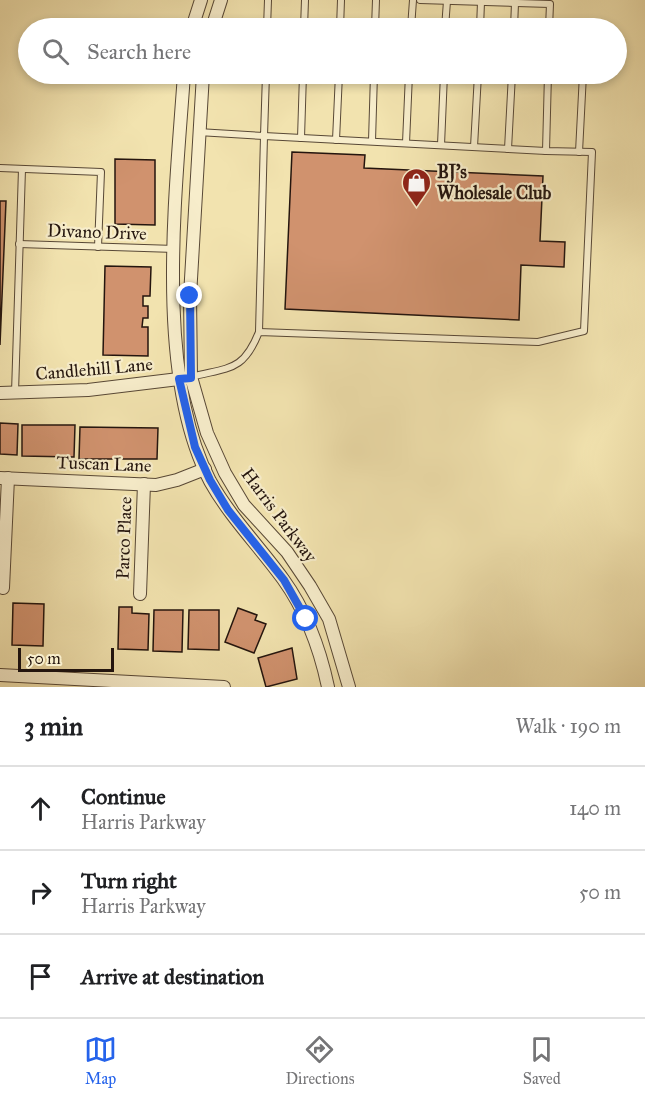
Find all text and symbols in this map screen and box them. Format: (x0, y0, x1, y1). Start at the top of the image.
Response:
search box (18, 18, 627, 84)
icon: search (39, 35, 72, 68)
text: Search here (87, 38, 191, 65)
place label: BJ's Wholesale Club (437, 161, 552, 204)
shop icon: BJ's Wholesale Club (400, 166, 432, 208)
street label: Divano Drive (47, 219, 147, 245)
route end (176, 282, 202, 308)
street label: Candlehill Lane (34, 353, 154, 385)
street label: Tuscan Lane (56, 451, 152, 477)
street label: Harris Parkway (236, 464, 322, 567)
street label: Parco Place (112, 496, 136, 580)
route start (292, 605, 318, 631)
scale bar (18, 645, 114, 672)
text: 50 m (27, 649, 61, 668)
text: 3 min (24, 710, 83, 742)
text: Walk · 190 m (516, 714, 621, 738)
text: Continue (81, 783, 166, 810)
icon: ahead (24, 792, 57, 825)
text: 140 m (569, 796, 621, 820)
text: Harris Parkway (81, 810, 206, 834)
text: Turn right (81, 867, 177, 894)
icon: right (24, 876, 57, 909)
text: 50 m (579, 880, 621, 904)
text: Harris Parkway (81, 894, 206, 918)
icon: arrive (24, 960, 57, 993)
text: Arrive at destination (81, 963, 264, 990)
tab: Map (84, 1033, 117, 1088)
tab: Directions (285, 1033, 354, 1088)
tab: Saved (523, 1033, 561, 1088)

